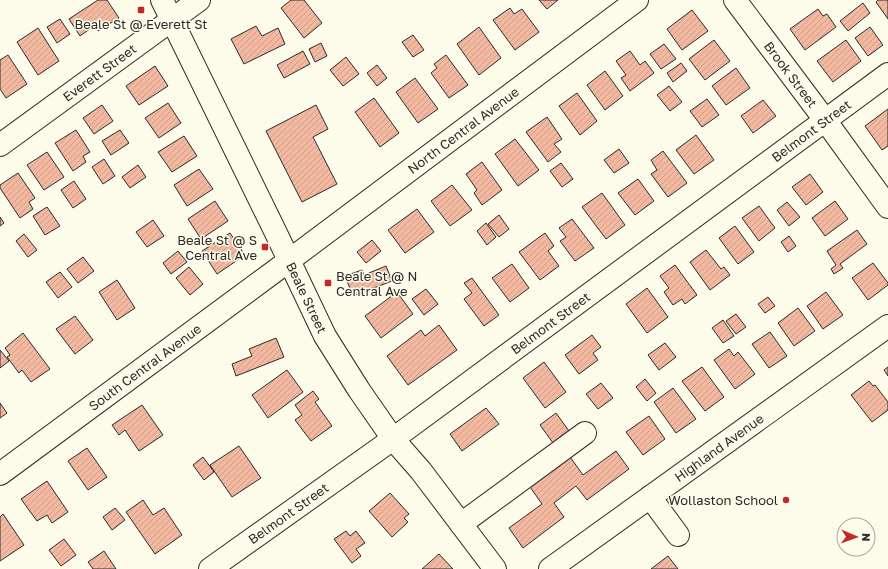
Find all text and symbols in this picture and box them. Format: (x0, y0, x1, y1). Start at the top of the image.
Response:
marker: Beale St @ Everett St (136, 5, 146, 15)
place label: Beale St @ Everett St (74, 16, 208, 32)
street label: Brook Street (761, 38, 821, 111)
street label: Everett Street (60, 41, 139, 105)
street label: North Central Avenue (405, 83, 522, 177)
street label: Belmont Street (768, 96, 854, 165)
place label: Beale St @ S Central Ave (177, 232, 257, 263)
marker: Beale St @ S Central Ave (260, 242, 270, 252)
street label: Beale Street (283, 259, 331, 336)
place label: Beale St @ N Central Ave (336, 268, 417, 299)
marker: Beale St @ N Central Ave (323, 278, 333, 288)
street label: Belmont Street (508, 288, 593, 357)
street label: South Central Avenue (86, 320, 204, 414)
street label: Highland Avenue (671, 410, 767, 485)
street label: Belmont Street (245, 479, 331, 547)
place label: Wollaston School (668, 492, 778, 508)
marker: Wollaston School (781, 495, 791, 505)
north arrow (836, 517, 876, 557)
text: N (860, 533, 873, 542)

